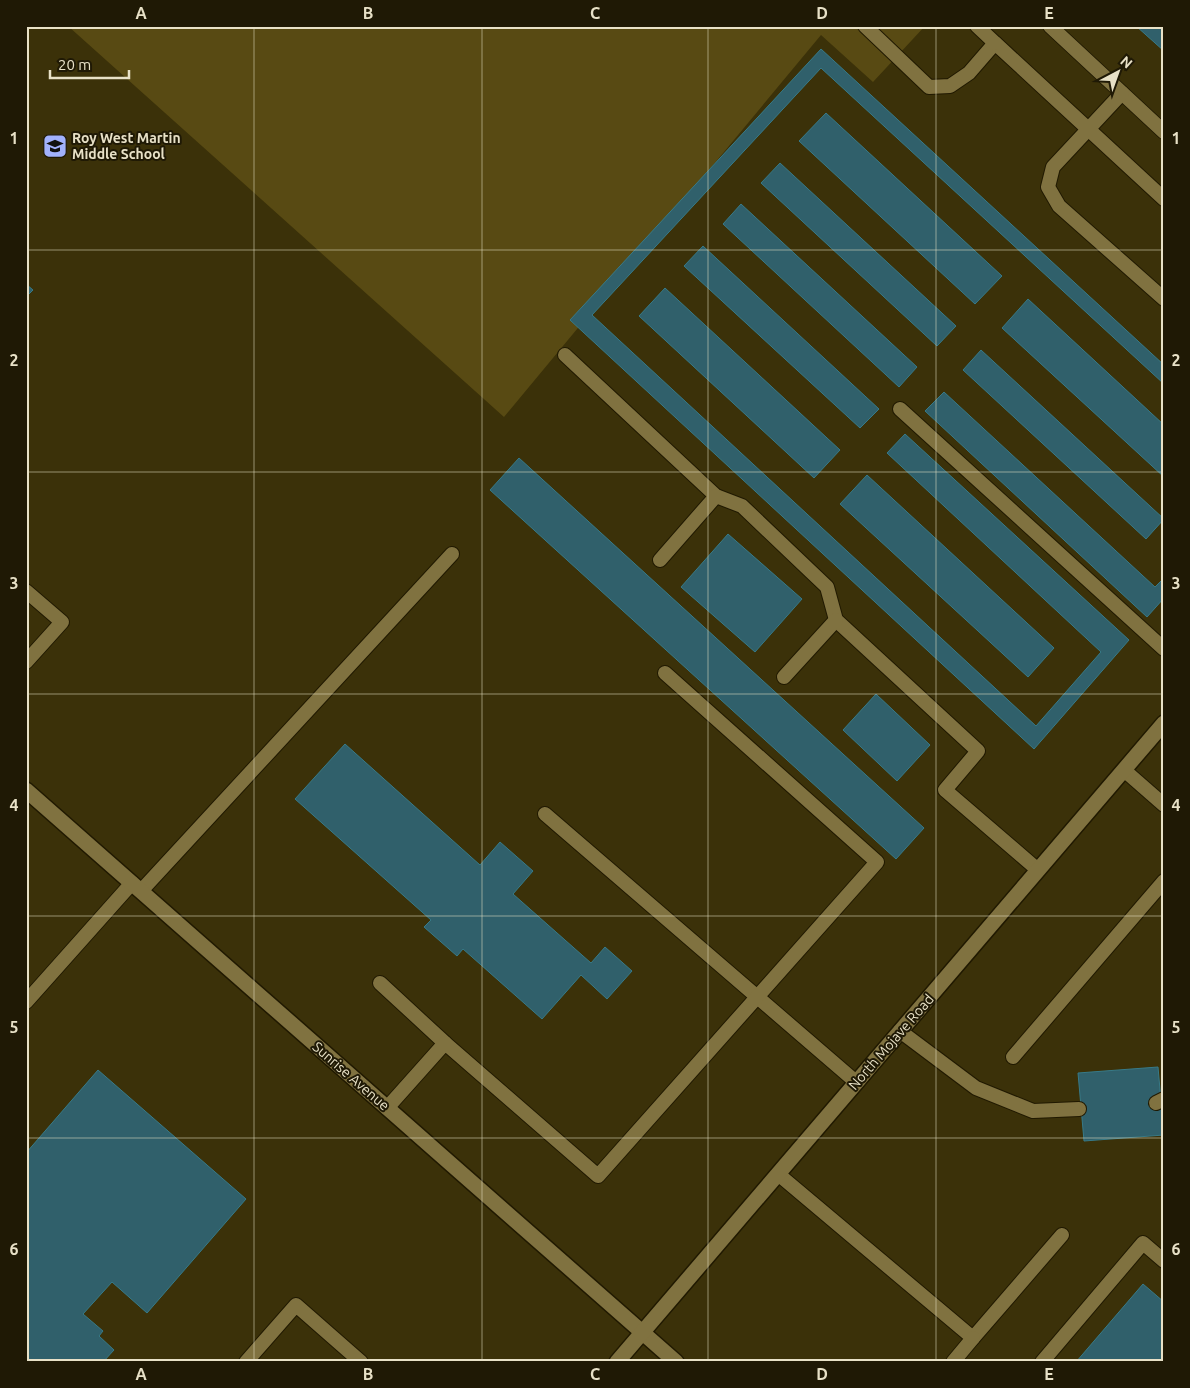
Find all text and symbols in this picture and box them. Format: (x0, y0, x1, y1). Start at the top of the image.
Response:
text: A (135, 4, 147, 22)
text: B (363, 4, 373, 22)
text: C (590, 4, 600, 22)
text: D (816, 4, 828, 22)
text: E (1044, 4, 1054, 22)
scale bar (50, 48, 129, 80)
north arrow (1092, 48, 1142, 98)
text: N (1117, 53, 1136, 72)
text: 20 m (58, 56, 91, 73)
text: 1 (9, 129, 19, 147)
text: 1 (1171, 129, 1181, 147)
place label: Roy West Martin Middle School (72, 130, 181, 162)
school or university icon: Roy West Martin Middle School (42, 133, 68, 159)
text: 2 (9, 351, 19, 369)
text: 2 (1171, 351, 1181, 369)
text: 3 (9, 574, 19, 592)
text: 3 (1171, 574, 1181, 592)
text: 4 (9, 796, 19, 814)
text: 4 (1171, 796, 1181, 814)
street label: North Mojave Road (845, 991, 937, 1093)
text: 5 (9, 1018, 19, 1036)
text: 5 (1171, 1018, 1181, 1036)
street label: Sunrise Avenue (309, 1038, 393, 1114)
text: 6 (9, 1240, 19, 1258)
text: 6 (1171, 1240, 1181, 1258)
text: A (135, 1365, 147, 1383)
text: B (363, 1365, 373, 1383)
text: C (590, 1365, 600, 1383)
text: D (816, 1365, 828, 1383)
text: E (1044, 1365, 1054, 1383)

